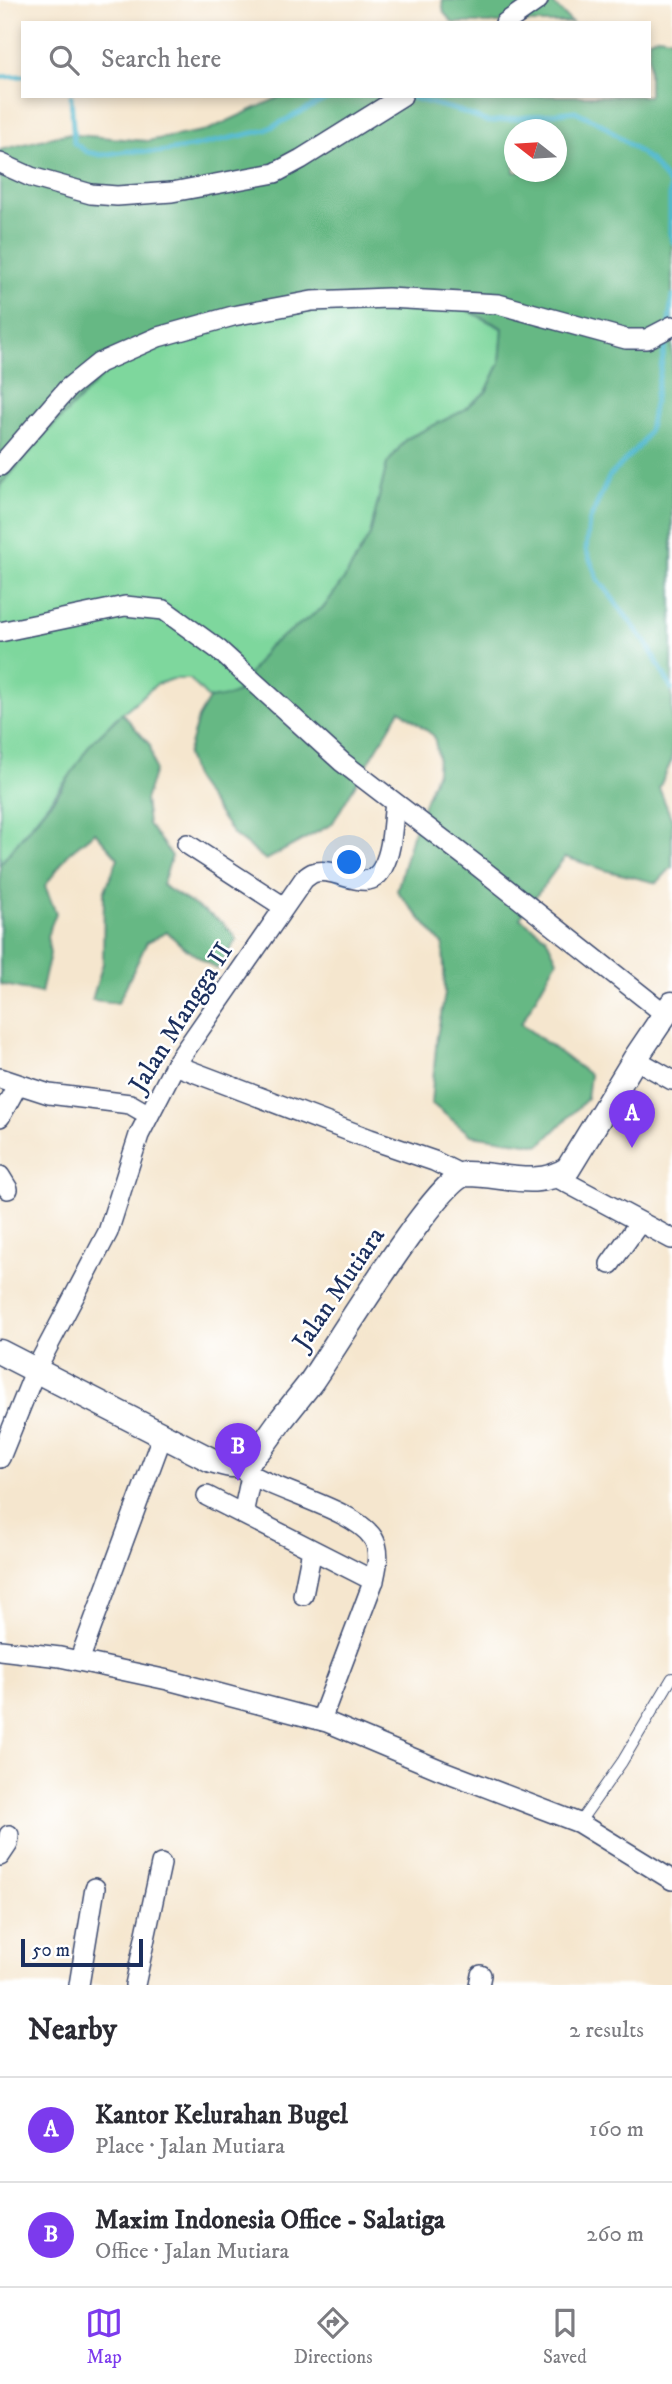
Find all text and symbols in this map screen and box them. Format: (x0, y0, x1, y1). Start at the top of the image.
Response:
search box (21, 21, 651, 98)
icon: search (45, 41, 83, 79)
text: Search here (101, 43, 221, 76)
north arrow (504, 119, 567, 182)
your location (332, 845, 366, 879)
street label: Jalan Mangga II (121, 937, 240, 1101)
pin: A (609, 1090, 655, 1148)
street label: Jalan Mutiara (285, 1221, 393, 1358)
pin: B (215, 1423, 261, 1481)
scale bar (21, 1936, 144, 1968)
text: 50 m (32, 1939, 70, 1962)
text: Nearby (28, 2012, 117, 2049)
text: 2 results (569, 2016, 644, 2045)
text: Kantor Kelurahan Bugel (95, 2099, 348, 2132)
text: A (44, 2115, 58, 2144)
text: 160 m (589, 2115, 644, 2144)
text: Place · Jalan Mutiara (95, 2132, 285, 2161)
text: Maxim Indonesia Office - Salatiga (95, 2204, 445, 2237)
text: B (44, 2220, 58, 2249)
text: 260 m (586, 2220, 644, 2249)
text: Office · Jalan Mutiara (95, 2237, 289, 2266)
tab: Map (85, 2304, 123, 2369)
tab: Directions (294, 2304, 373, 2369)
tab: Saved (543, 2304, 587, 2369)

